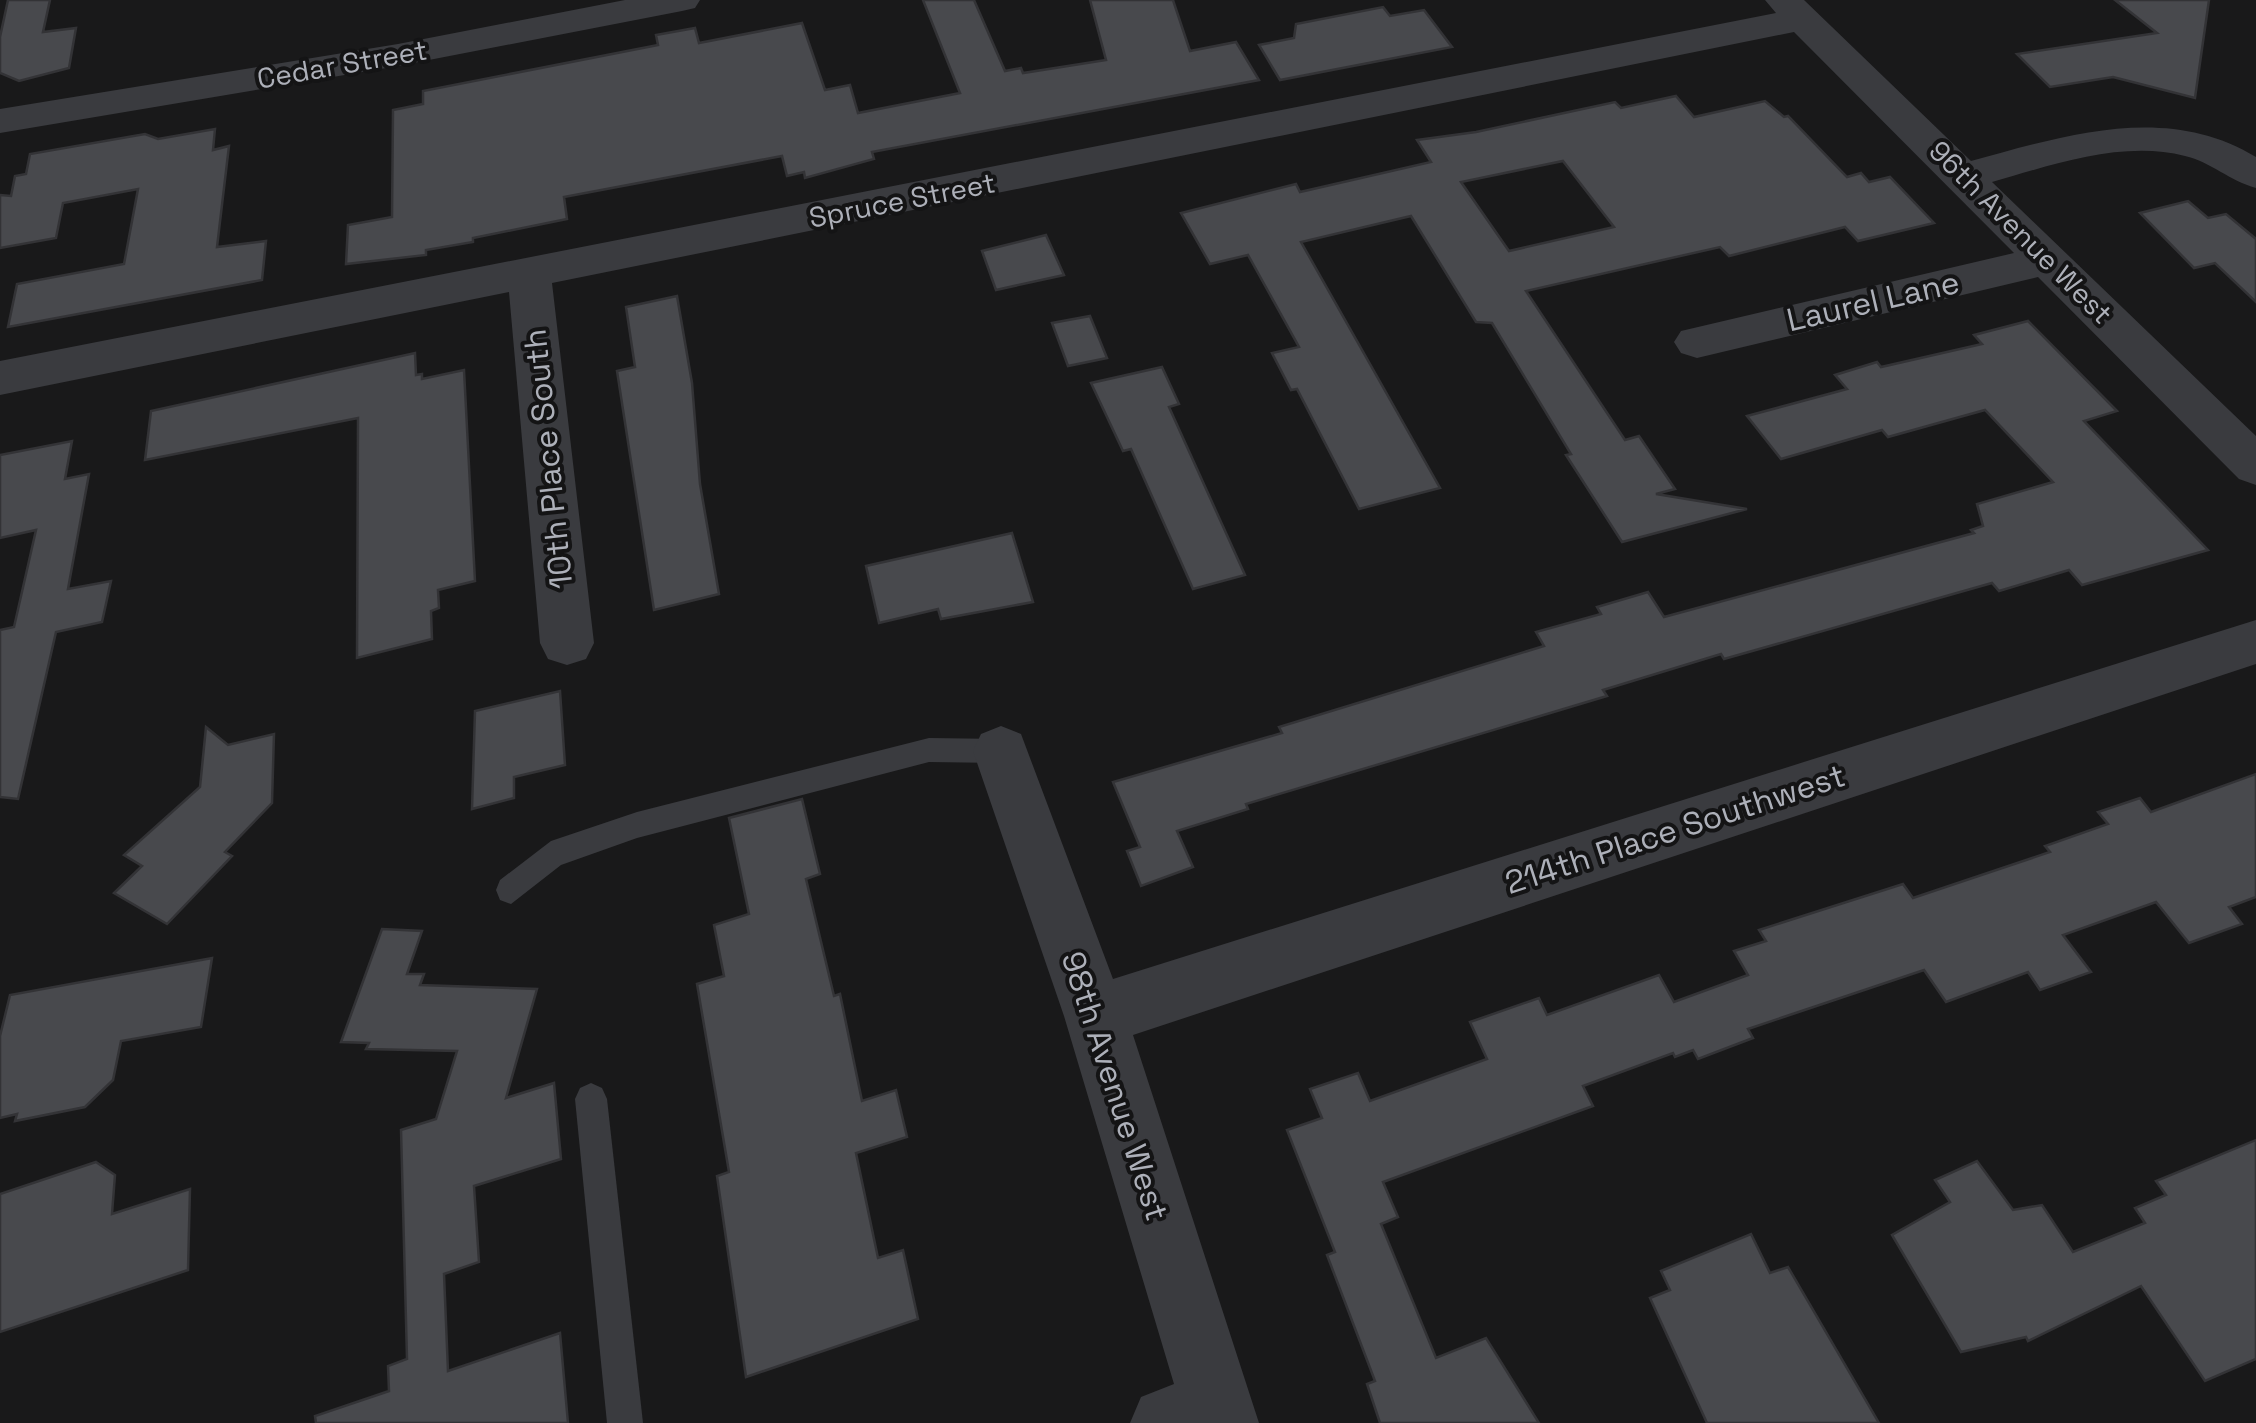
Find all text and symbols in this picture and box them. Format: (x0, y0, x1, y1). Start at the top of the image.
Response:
street label: Cedar Street (254, 31, 430, 97)
street label: 96th Avenue West (1922, 133, 2120, 331)
street label: Spruce Street (806, 164, 998, 236)
street label: Laurel Lane (1783, 262, 1963, 340)
street label: 10th Place South (514, 327, 582, 591)
street label: 214th Place Southwest (1500, 755, 1850, 903)
street label: 98th Avenue West (1053, 946, 1177, 1226)

